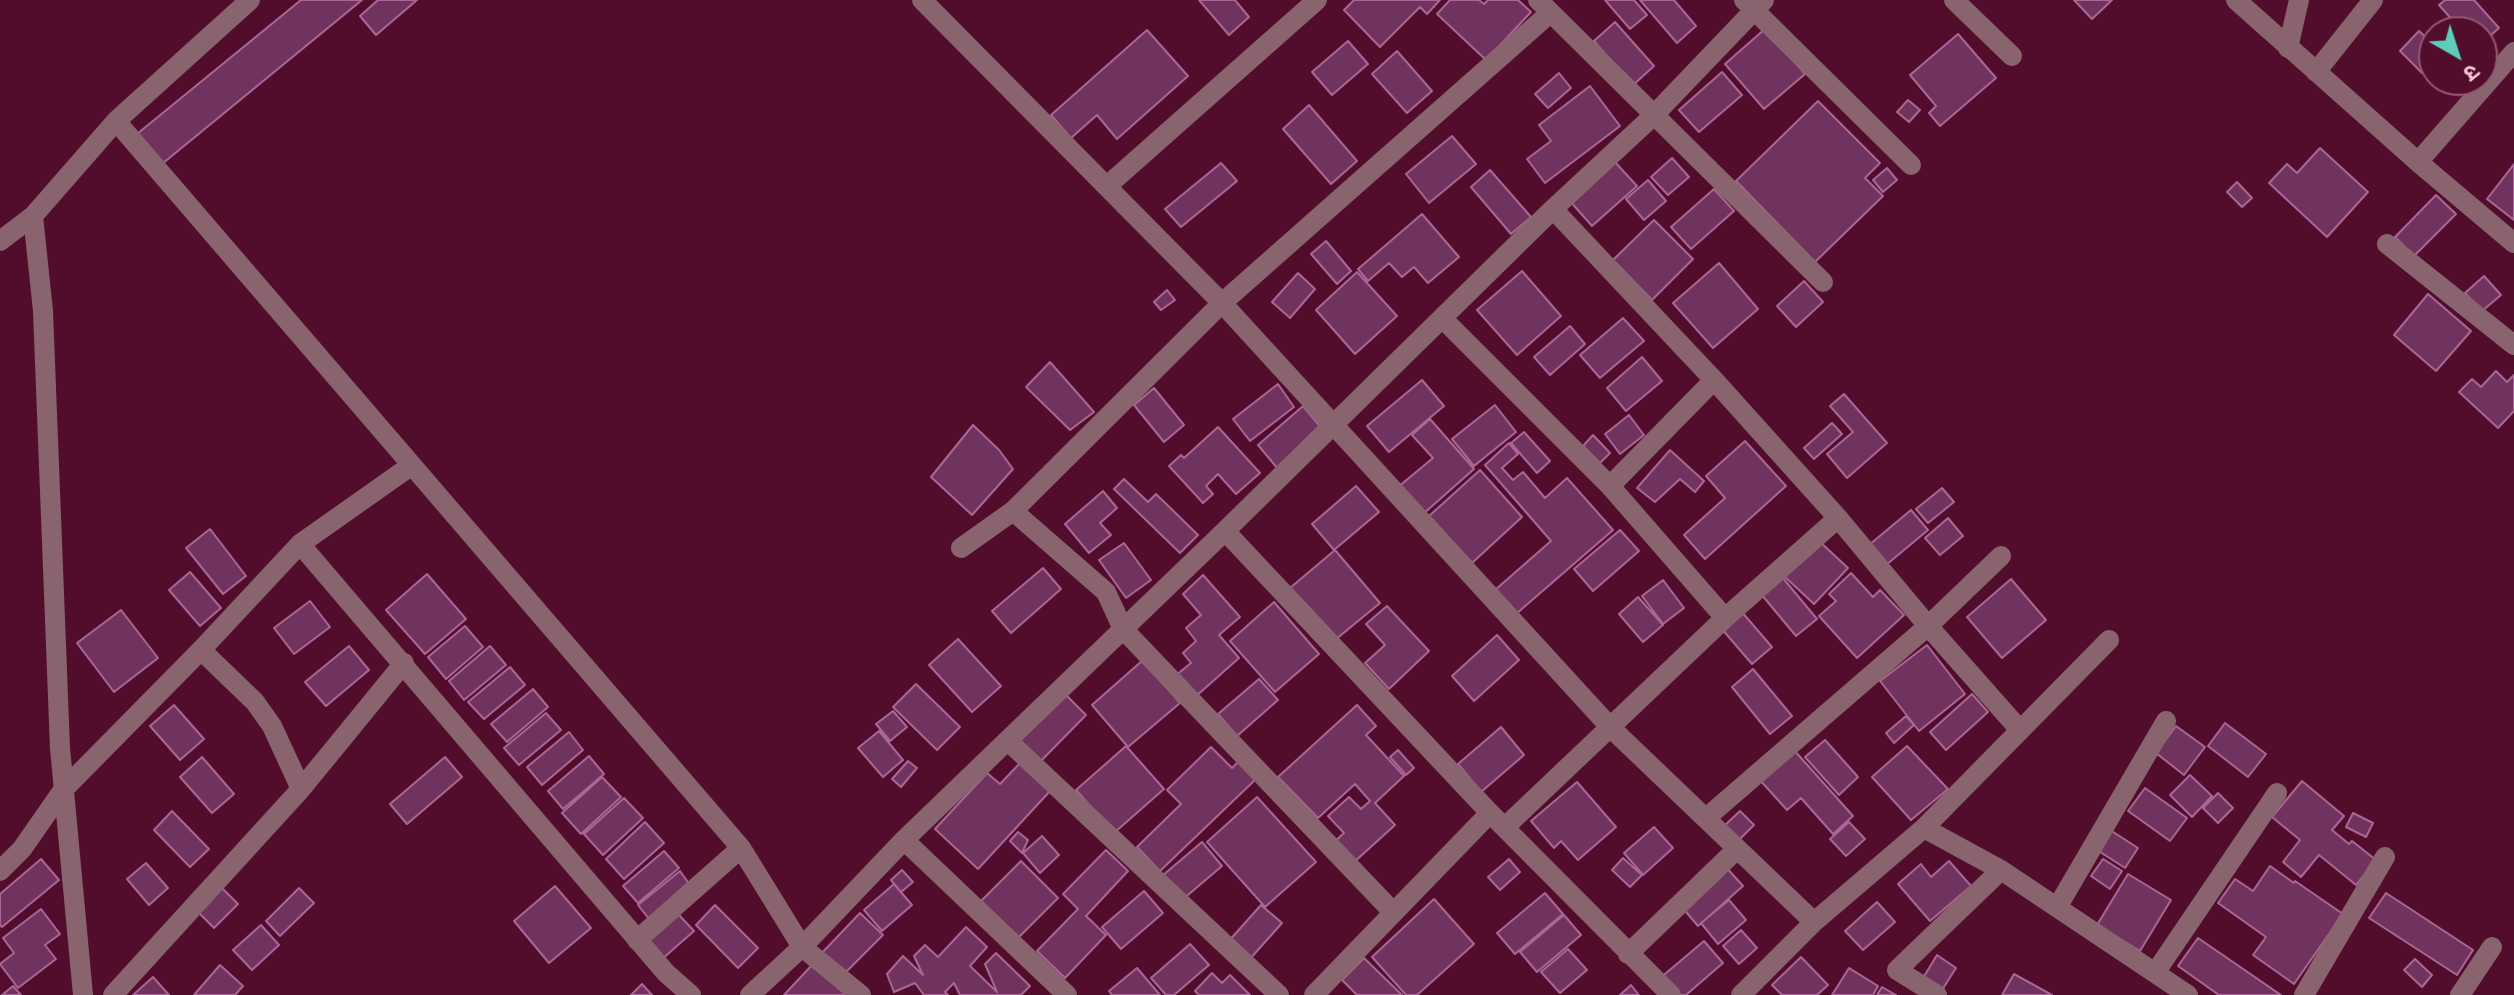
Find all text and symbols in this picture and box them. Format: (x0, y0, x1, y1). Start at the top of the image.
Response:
north arrow (2418, 16, 2498, 96)
text: उ (2457, 57, 2486, 89)

